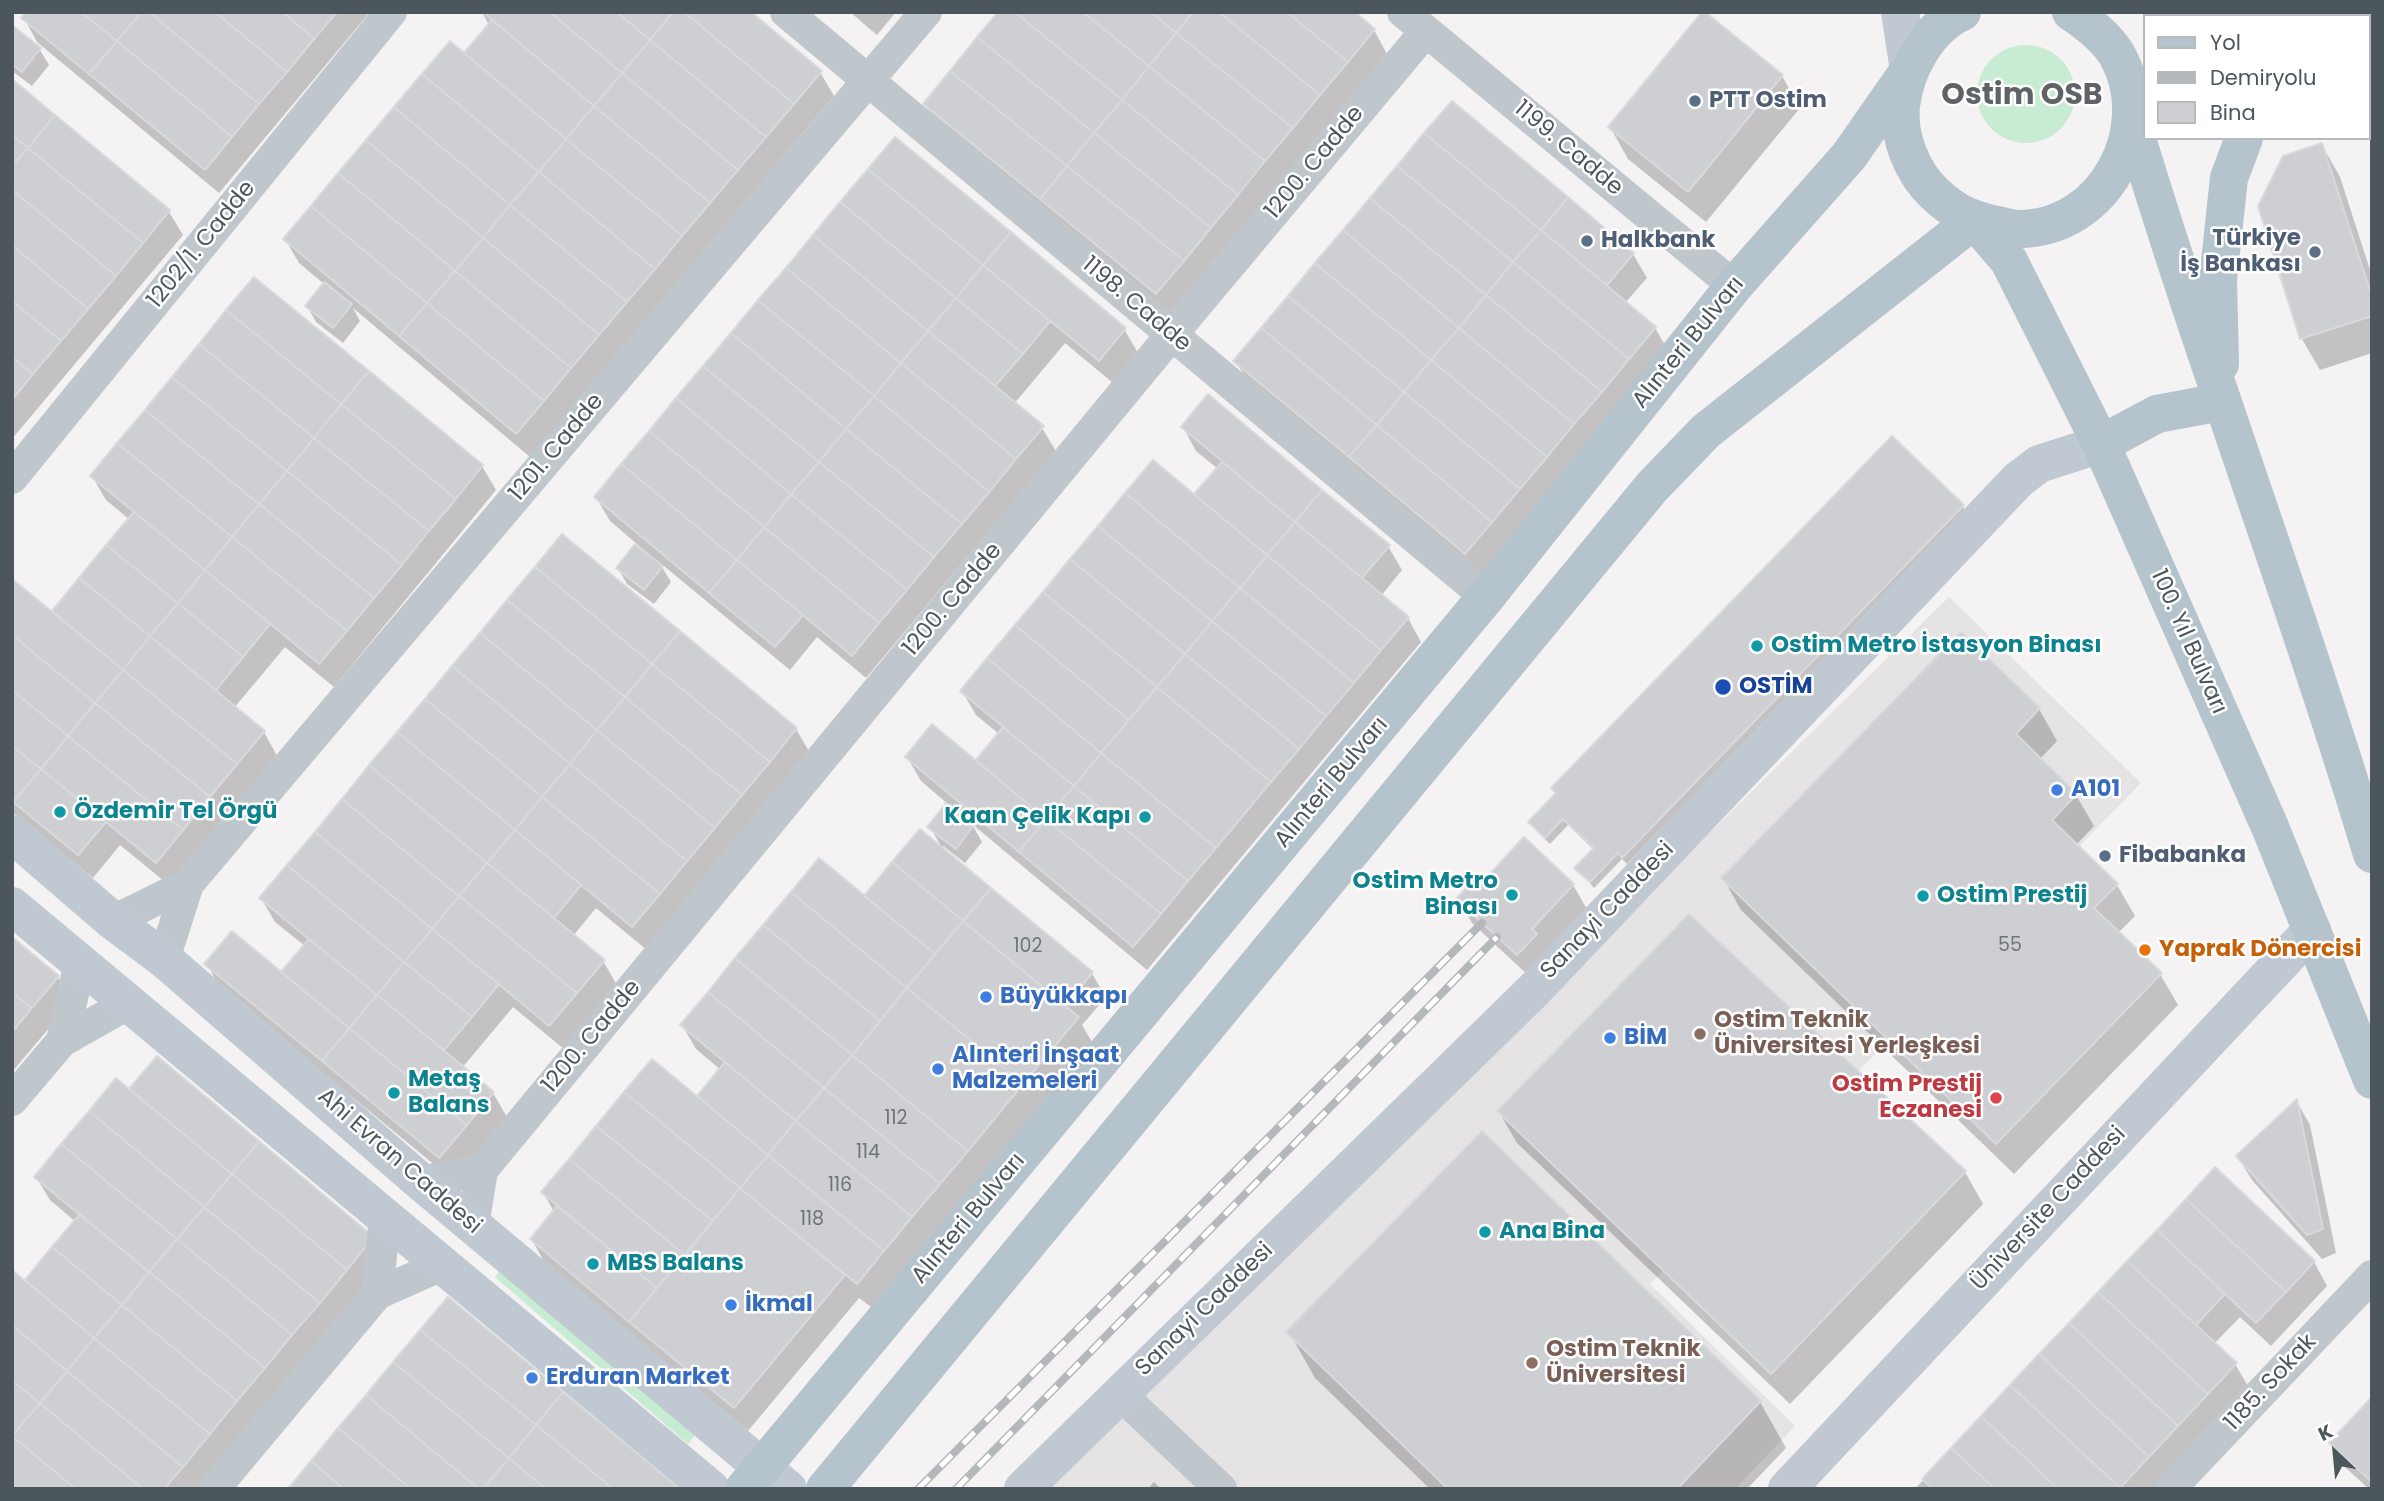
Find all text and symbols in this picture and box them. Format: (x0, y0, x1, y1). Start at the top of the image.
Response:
legend (2142, 14, 2370, 140)
text: Yol (2210, 28, 2241, 57)
text: Demiryolu (2210, 63, 2316, 92)
district label: Ostim OSB (1941, 78, 2103, 114)
place label: PTT Ostim (1709, 87, 1827, 115)
marker: PTT Ostim (1687, 93, 1703, 109)
street label: 1199. Cadde (1508, 96, 1628, 202)
text: Bina (2210, 98, 2256, 127)
street label: 1200. Cadde (1260, 101, 1370, 225)
street label: 1202/1. Cadde (142, 176, 262, 314)
place label: Türkiye İş Bankası (2180, 225, 2301, 279)
place label: Halkbank (1601, 227, 1715, 255)
marker: Halkbank (1579, 233, 1595, 249)
marker: Türkiye İş Bankası (2307, 244, 2323, 260)
street label: 1198. Cadde (1076, 252, 1196, 358)
street label: Alınteri Bulvarı (1627, 271, 1751, 415)
street label: 1201. Cadde (504, 389, 610, 507)
street label: 1200. Cadde (898, 538, 1008, 662)
street label: 100. Yıl Bulvarı (2144, 565, 2232, 719)
place label: Ostim Metro İstasyon Binası (1771, 632, 2102, 660)
marker: Ostim Metro İstasyon Binası (1749, 638, 1765, 654)
place label: OSTİM (1739, 673, 1813, 701)
marker: OSTİM (1713, 677, 1733, 697)
street label: Alınteri Bulvarı (1269, 712, 1395, 854)
place label: A101 (2071, 776, 2120, 804)
marker: A101 (2049, 782, 2065, 798)
place label: Özdemir Tel Örgü (74, 798, 278, 826)
place label: Kaan Çelik Kapı (944, 803, 1131, 831)
marker: Özdemir Tel Örgü (52, 804, 68, 820)
marker: Kaan Çelik Kapı (1137, 809, 1153, 825)
street label: Sanayi Caddesi (1535, 837, 1681, 985)
place label: Fibabanka (2119, 842, 2246, 870)
marker: Fibabanka (2097, 848, 2113, 864)
place label: Ostim Metro Binası (1353, 868, 1498, 922)
place label: Ostim Prestij (1937, 882, 2087, 910)
marker: Ostim Metro Binası (1504, 887, 1520, 903)
marker: Ostim Prestij (1915, 888, 1931, 904)
house number: 55 (1998, 935, 2022, 957)
house number: 102 (1014, 936, 1042, 958)
place label: Yaprak Dönercisi (2159, 936, 2361, 964)
marker: Yaprak Dönercisi (2137, 942, 2153, 958)
street label: 1200. Cadde (537, 975, 647, 1099)
place label: Büyükkapı (1000, 983, 1128, 1011)
marker: Büyükkapı (978, 989, 994, 1005)
place label: Ostim Teknik Üniversitesi Yerleşkesi (1714, 1007, 1980, 1061)
place label: BİM (1624, 1024, 1667, 1052)
marker: Ostim Teknik Üniversitesi Yerleşkesi (1692, 1026, 1708, 1042)
marker: BİM (1602, 1030, 1618, 1046)
place label: Alınteri İnşaat Malzemeleri (952, 1042, 1119, 1096)
marker: Alınteri İnşaat Malzemeleri (930, 1061, 946, 1077)
place label: Metaş Balans (408, 1066, 490, 1120)
place label: Ostim Prestij Eczanesi (1832, 1071, 1982, 1125)
street label: Ahi Evran Caddesi (311, 1083, 487, 1241)
marker: Metaş Balans (386, 1085, 402, 1101)
marker: Ostim Prestij Eczanesi (1988, 1090, 2004, 1106)
house number: 112 (884, 1108, 908, 1130)
street label: Üniversite Caddesi (1966, 1121, 2132, 1297)
house number: 114 (856, 1142, 880, 1164)
street label: Alınteri Bulvarı (906, 1148, 1032, 1290)
house number: 116 (828, 1175, 852, 1197)
house number: 118 (800, 1209, 824, 1231)
place label: Ana Bina (1499, 1218, 1605, 1246)
marker: Ana Bina (1477, 1224, 1493, 1240)
street label: Sanayi Caddesi (1131, 1237, 1279, 1383)
place label: MBS Balans (607, 1250, 744, 1278)
marker: MBS Balans (585, 1256, 601, 1272)
place label: İkmal (745, 1291, 813, 1319)
marker: İkmal (723, 1297, 739, 1313)
street label: 1185. Sokak (2219, 1329, 2323, 1437)
place label: Ostim Teknik Üniversitesi (1546, 1336, 1701, 1390)
marker: Ostim Teknik Üniversitesi (1524, 1355, 1540, 1371)
place label: Erduran Market (546, 1364, 730, 1392)
marker: Erduran Market (524, 1370, 540, 1386)
north arrow (2300, 1417, 2370, 1487)
text: K (2314, 1418, 2337, 1448)

